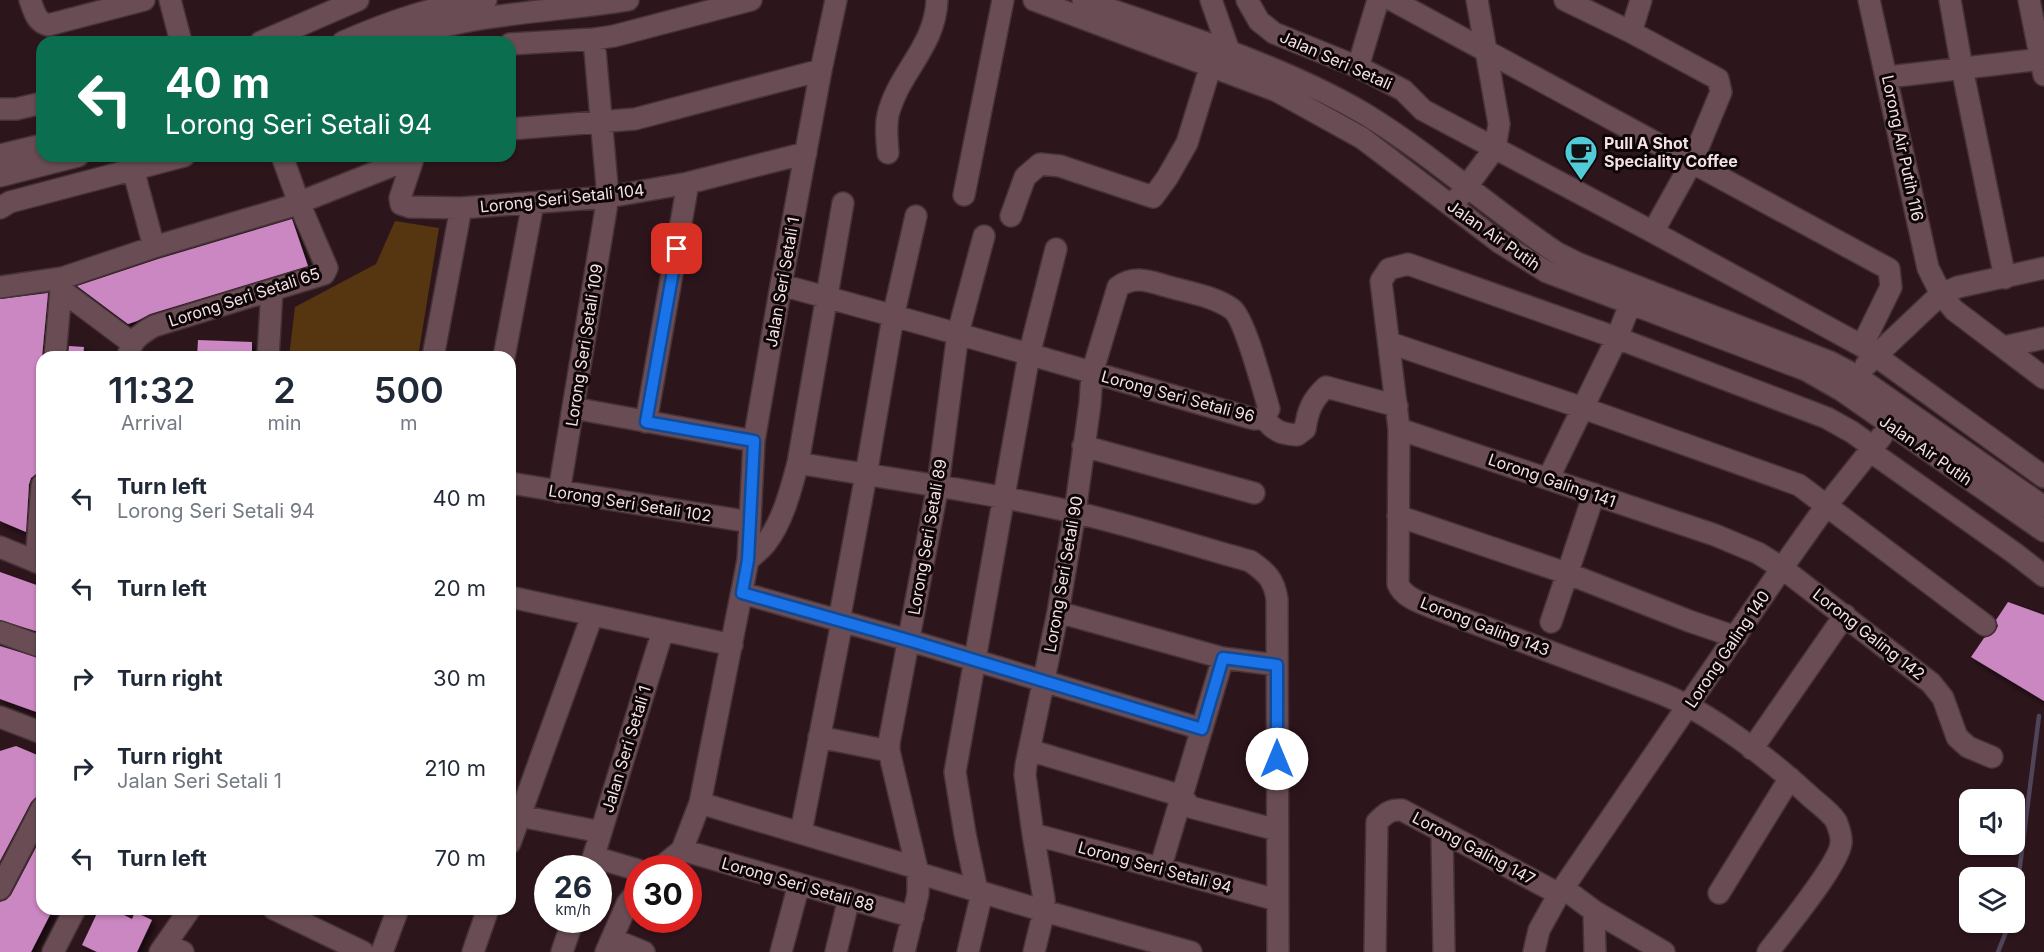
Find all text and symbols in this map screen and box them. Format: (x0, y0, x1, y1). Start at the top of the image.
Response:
street label: Jalan Seri Setali (1277, 26, 1395, 94)
text: 40 m (165, 57, 270, 108)
icon: left (66, 60, 144, 138)
street label: Lorong Air Putih 116 (1878, 73, 1928, 223)
text: Lorong Seri Setali 94 (165, 108, 432, 141)
place label: Pull A Shot Speciality Coffee (1604, 133, 1738, 171)
cafe icon: Pull A Shot Speciality Coffee (1563, 134, 1599, 181)
street label: Lorong Seri Setali 104 (479, 179, 645, 217)
street label: Jalan Air Putih (1444, 196, 1544, 274)
street label: Jalan Seri Setali 1 (761, 215, 803, 349)
pin (651, 223, 702, 274)
icon: arrive (660, 232, 693, 265)
street label: Lorong Seri Setali 109 (561, 262, 607, 428)
street label: Lorong Seri Setali 65 (166, 263, 322, 331)
street label: Lorong Seri Setali 96 (1099, 366, 1257, 426)
text: 11:32 (108, 368, 195, 412)
text: 2 (273, 368, 296, 412)
text: 500 (374, 368, 444, 412)
text: Arrival (121, 411, 183, 435)
text: min (267, 411, 302, 435)
text: m (400, 411, 418, 435)
street label: Jalan Air Putih (1876, 411, 1976, 489)
street label: Lorong Galing 141 (1486, 449, 1618, 511)
street label: Lorong Seri Setali 89 (903, 457, 951, 617)
text: Turn left (117, 473, 207, 499)
street label: Lorong Seri Setali 102 (547, 480, 713, 526)
icon: left (66, 482, 99, 515)
text: 40 m (432, 485, 486, 511)
street label: Lorong Seri Setali 90 (1039, 494, 1087, 654)
text: Lorong Seri Setali 94 (117, 499, 315, 523)
icon: left (66, 572, 99, 605)
text: Turn left (117, 575, 207, 601)
text: 20 m (433, 575, 486, 601)
street label: Lorong Galing 142 (1809, 584, 1929, 684)
street label: Lorong Galing 140 (1680, 587, 1774, 711)
street label: Lorong Galing 143 (1418, 592, 1552, 660)
icon: right (66, 662, 99, 695)
text: Turn right (117, 665, 223, 691)
text: 30 m (433, 665, 486, 691)
street label: Jalan Seri Setali 1 (597, 683, 655, 815)
position arrow (1245, 727, 1309, 791)
text: Turn right (117, 743, 223, 769)
icon: right (66, 752, 99, 785)
text: 210 m (424, 755, 486, 781)
text: Jalan Seri Setali 1 (117, 769, 282, 793)
map controls (1959, 789, 2025, 933)
button: sound (1959, 789, 2025, 855)
street label: Lorong Galing 147 (1409, 807, 1539, 889)
street label: Lorong Seri Setali 94 (1076, 837, 1234, 897)
icon: left (66, 842, 99, 875)
text: Turn left (117, 845, 207, 871)
text: 70 m (435, 845, 486, 871)
street label: Lorong Seri Setali 88 (719, 853, 877, 915)
speed limit sign: 30 (624, 855, 702, 933)
button: layers (1959, 867, 2025, 933)
text: 26 (554, 869, 592, 905)
text: km/h (555, 900, 591, 919)

